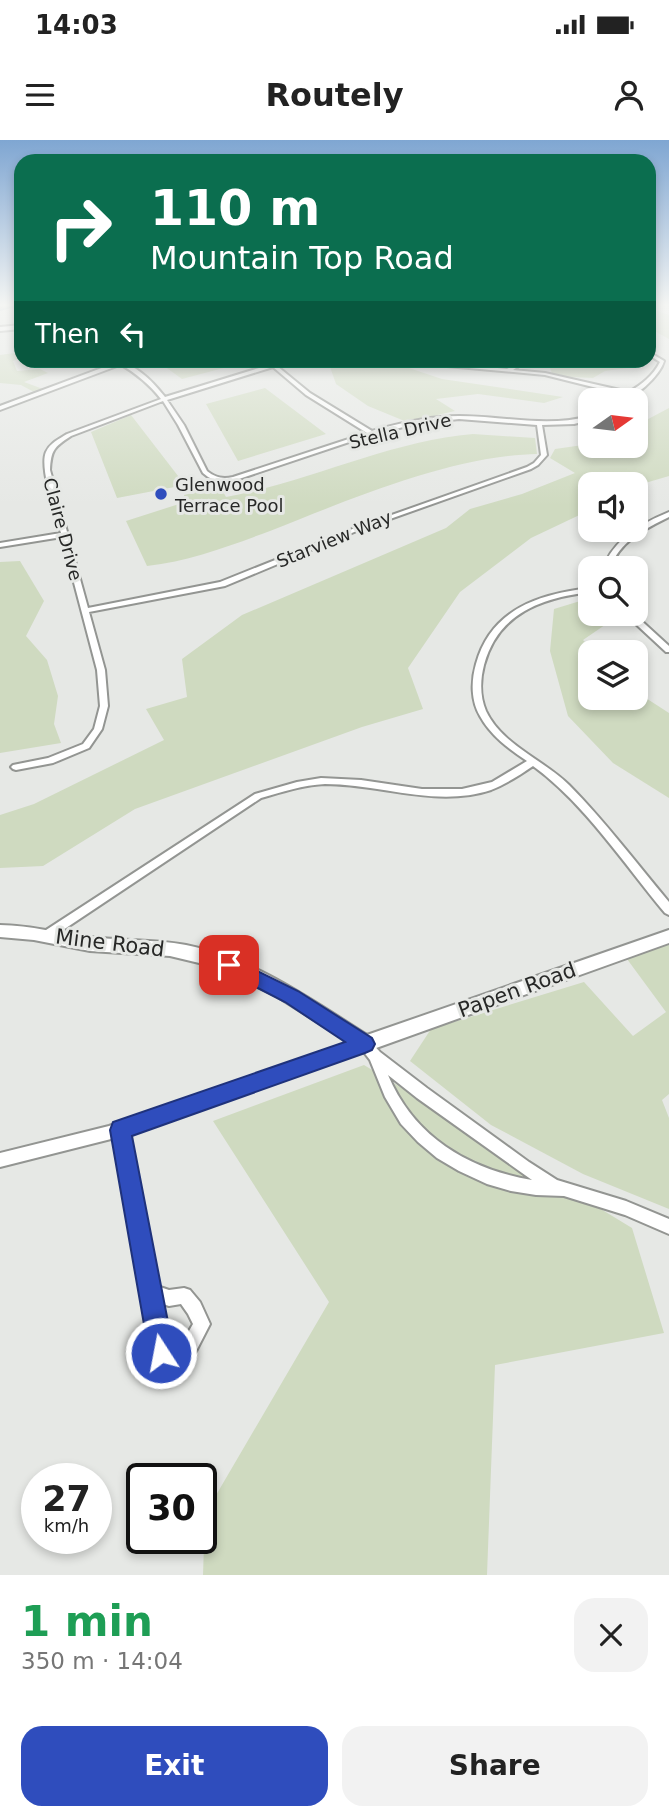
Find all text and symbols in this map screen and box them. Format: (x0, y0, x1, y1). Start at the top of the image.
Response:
text: 14:03 (35, 10, 118, 40)
icon: menu (21, 76, 59, 114)
text: Routely (265, 76, 404, 114)
icon: person (610, 76, 648, 114)
text: 110 m (150, 180, 320, 237)
icon: right (35, 182, 126, 273)
text: Mountain Top Road (150, 239, 454, 277)
icon: left (114, 315, 152, 353)
text: Then (35, 319, 100, 349)
north arrow (578, 388, 648, 458)
map controls (578, 388, 648, 710)
street label: Stella Drive (347, 409, 453, 453)
button: sound (578, 472, 648, 542)
place label: Glenwood Terrace Pool (174, 474, 283, 516)
street label: Claire Drive (39, 475, 87, 583)
marker: Glenwood Terrace Pool (153, 486, 169, 502)
street label: Starview Way (273, 506, 395, 572)
button: search (578, 556, 648, 626)
button: layers (578, 640, 648, 710)
street label: Mine Road (54, 924, 166, 962)
pin (199, 935, 259, 995)
icon: arrive (210, 946, 248, 984)
street label: Papen Road (455, 958, 579, 1022)
position arrow (124, 1316, 198, 1390)
speed limit sign: 30 (126, 1463, 217, 1554)
text: 27 (42, 1479, 91, 1519)
text: km/h (44, 1515, 89, 1536)
text: 1 min (21, 1597, 153, 1646)
button: close (574, 1598, 648, 1672)
text: 350 m · 14:04 (21, 1648, 183, 1674)
button: Exit (21, 1726, 328, 1806)
button: Share (342, 1726, 648, 1806)

